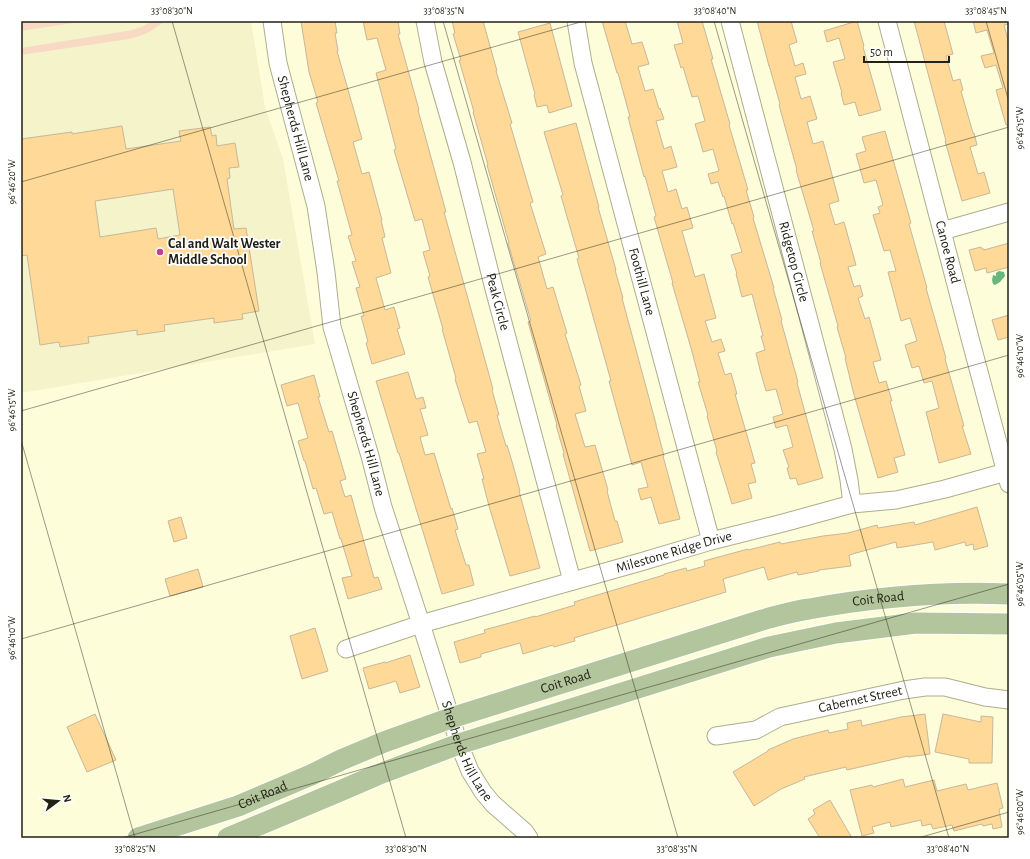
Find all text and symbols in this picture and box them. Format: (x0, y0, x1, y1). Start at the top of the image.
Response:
text: 33°08'30"N (151, 6, 193, 16)
text: 33°08'35"N (424, 6, 464, 16)
text: 33°08'40"N (694, 6, 736, 16)
text: 33°08'45"N (965, 6, 1007, 16)
scale bar (864, 38, 949, 64)
text: 50 m (870, 46, 893, 58)
street label: Shepherds Hill Lane (275, 74, 316, 183)
text: 96°46'15"W (1015, 106, 1025, 150)
text: 96°46'20"W (7, 159, 17, 205)
street label: Canoe Road (933, 219, 962, 285)
street label: Ridgetop Circle (776, 220, 811, 304)
place label: Cal and Walt Wester Middle School (168, 237, 281, 267)
street label: Foothill Lane (626, 246, 657, 317)
marker: Cal and Walt Wester Middle School (155, 247, 165, 257)
street label: Peak Circle (483, 271, 512, 332)
text: 96°46'10"W (1015, 334, 1025, 378)
text: 96°46'15"W (7, 388, 17, 432)
street label: Shepherds Hill Lane (344, 390, 387, 498)
street label: Milestone Ridge Drive (614, 529, 733, 576)
text: 96°46'05"W (1015, 562, 1025, 606)
street label: Coit Road (852, 589, 905, 609)
text: 96°46'10"W (7, 616, 17, 660)
street label: Coit Road (539, 667, 593, 696)
street label: Cabernet Street (817, 683, 904, 715)
street label: Shepherds Hill Lane (439, 699, 495, 804)
street label: Coit Road (236, 779, 289, 812)
north arrow (38, 781, 78, 821)
text: 96°46'00"W (1015, 789, 1025, 835)
text: N (61, 793, 73, 804)
text: 33°08'25"N (114, 844, 156, 854)
text: 33°08'30"N (385, 844, 427, 854)
text: 33°08'35"N (657, 844, 697, 854)
text: 33°08'40"N (927, 844, 969, 854)

